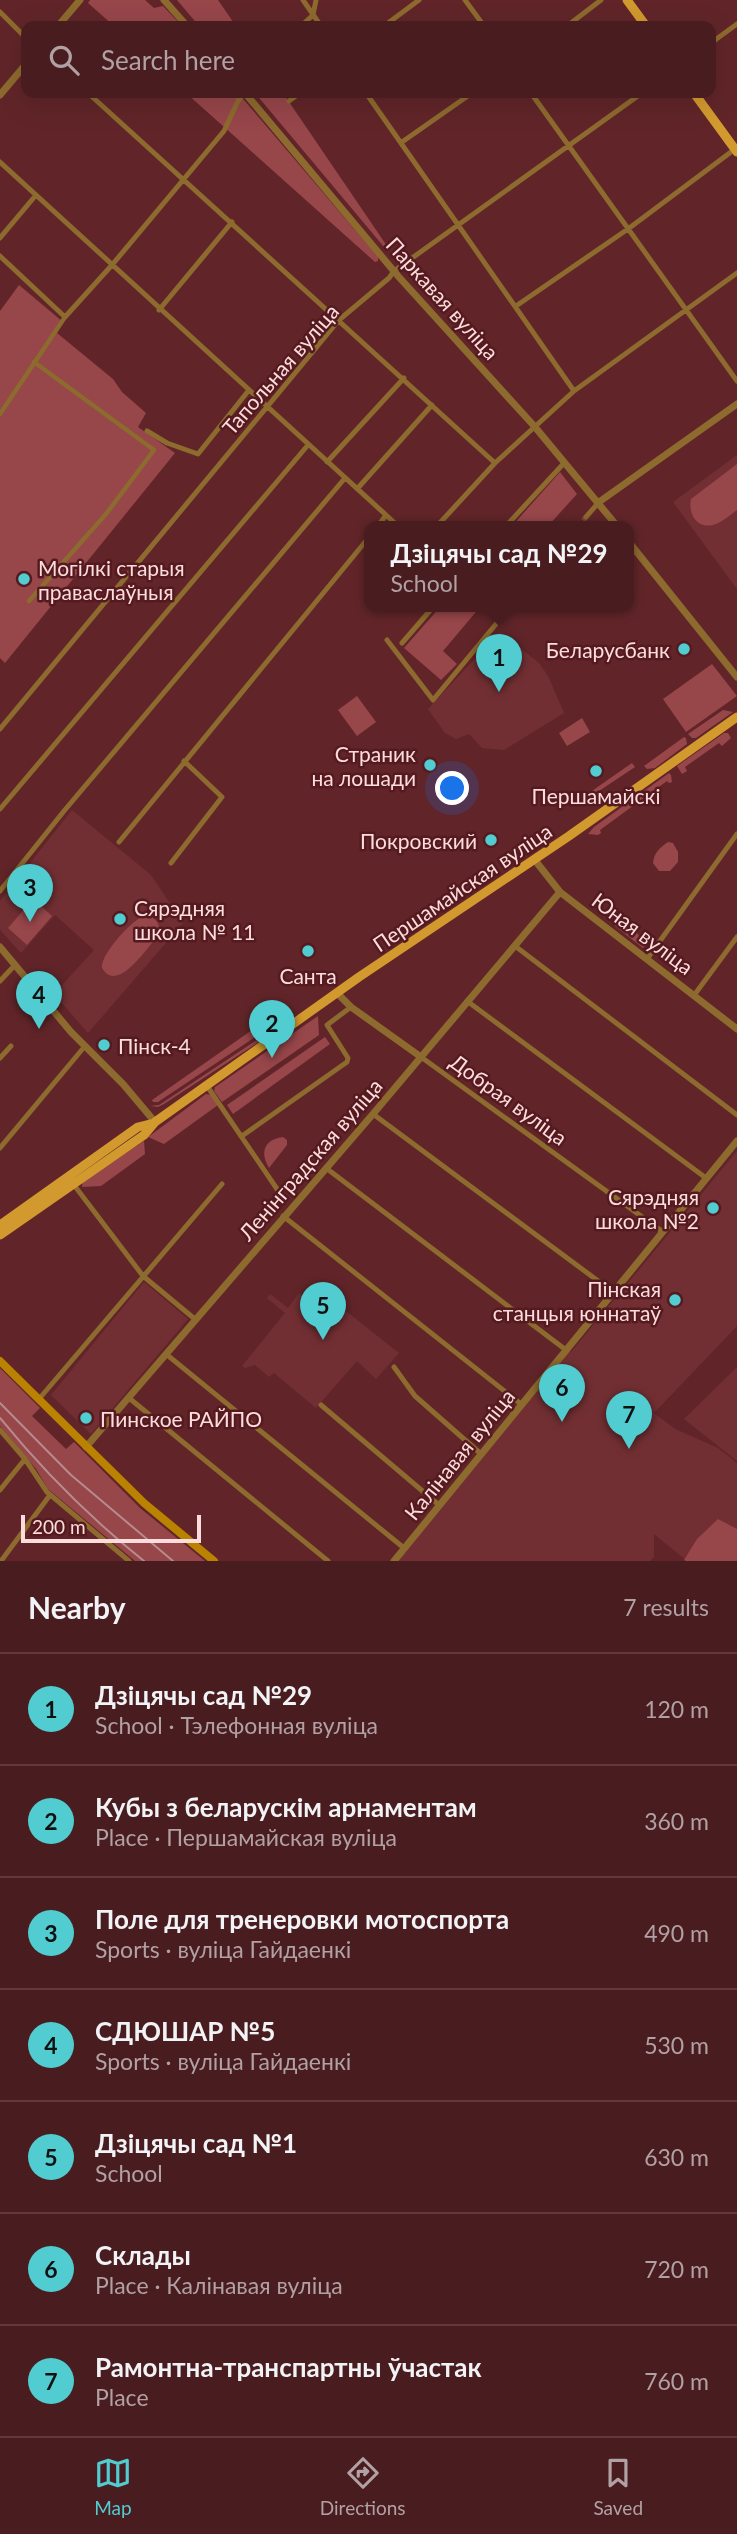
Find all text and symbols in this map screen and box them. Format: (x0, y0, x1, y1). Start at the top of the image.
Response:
search box (21, 21, 716, 98)
icon: search (45, 41, 83, 79)
text: Search here (101, 44, 235, 76)
street label: Паркавая вуліца (382, 232, 504, 364)
street label: Тапольная вуліца (217, 299, 343, 439)
popup (364, 521, 634, 612)
text: Дзіцячы сад №29 (390, 537, 608, 569)
place label: Могілкі старыя праваслаўныя (38, 555, 185, 604)
text: School (390, 569, 458, 597)
marker: Могілкі старыя праваслаўныя (16, 571, 32, 587)
pin: 1 (476, 634, 522, 692)
place label: Беларусбанк (546, 637, 670, 662)
marker: Беларусбанк (676, 641, 692, 657)
place label: Страник на лошади (311, 741, 416, 790)
marker: Страник на лошади (422, 757, 438, 773)
marker: Першамайскі (588, 763, 604, 779)
your location (435, 771, 469, 805)
place label: Першамайскі (532, 783, 660, 808)
street label: Першамайская вуліца (368, 818, 556, 956)
place label: Покровский (360, 828, 477, 853)
marker: Покровский (483, 832, 499, 848)
pin: 3 (7, 864, 53, 922)
street label: Юная вуліца (587, 887, 699, 979)
place label: Сярэдняя школа № 11 (134, 895, 255, 944)
marker: Сярэдняя школа № 11 (112, 911, 128, 927)
marker: Санта (300, 943, 316, 959)
place label: Санта (279, 963, 337, 988)
pin: 4 (16, 971, 62, 1029)
pin: 2 (249, 1000, 295, 1058)
place label: Пінск-4 (118, 1033, 191, 1058)
marker: Пінск-4 (96, 1037, 112, 1053)
street label: Добрая вуліца (446, 1048, 572, 1150)
street label: Ленінградская вуліца (232, 1073, 387, 1246)
place label: Сярэдняя школа №2 (595, 1184, 699, 1233)
marker: Сярэдняя школа №2 (705, 1200, 721, 1216)
place label: Пінская станцыя юннатаў (493, 1276, 661, 1325)
pin: 5 (300, 1282, 346, 1340)
marker: Пінская станцыя юннатаў (667, 1292, 683, 1308)
pin: 6 (539, 1364, 585, 1422)
street label: Калінавая вуліца (399, 1384, 519, 1524)
pin: 7 (606, 1391, 652, 1449)
place label: Пинское РАЙПО (100, 1406, 262, 1431)
marker: Пинское РАЙПО (78, 1410, 94, 1426)
scale bar (21, 1512, 201, 1544)
text: 200 m (32, 1515, 86, 1538)
text: Nearby (28, 1589, 126, 1625)
text: 7 results (623, 1593, 709, 1621)
text: Дзіцячы сад №29 (95, 1679, 312, 1711)
text: 1 (44, 1695, 58, 1723)
text: 120 m (644, 1695, 709, 1723)
text: School · Тэлефонная вуліца (95, 1711, 378, 1739)
text: Кубы з беларускім арнаментам (95, 1791, 477, 1823)
text: 2 (44, 1807, 58, 1835)
text: 360 m (644, 1807, 709, 1835)
text: Place · Першамайская вуліца (95, 1823, 397, 1851)
text: Поле для тренеровки мотоспорта (95, 1903, 509, 1935)
text: 3 (44, 1919, 58, 1947)
text: 490 m (644, 1919, 709, 1947)
text: Sports · вуліца Гайдаенкі (95, 1935, 351, 1963)
text: СДЮШАР №5 (95, 2015, 275, 2047)
text: 4 (44, 2031, 58, 2059)
text: 530 m (644, 2031, 709, 2059)
text: Sports · вуліца Гайдаенкі (95, 2047, 351, 2075)
text: Дзіцячы сад №1 (95, 2127, 297, 2159)
text: 5 (44, 2143, 58, 2171)
text: 630 m (644, 2143, 709, 2171)
text: School (95, 2159, 163, 2187)
text: Склады (95, 2239, 191, 2271)
text: 6 (44, 2255, 58, 2283)
text: 720 m (644, 2255, 709, 2283)
text: Place · Калінавая вуліца (95, 2271, 343, 2299)
text: Рамонтна-транспартны ўчастак (95, 2351, 482, 2383)
text: 7 (44, 2367, 58, 2395)
text: 760 m (644, 2367, 709, 2395)
text: Place (95, 2383, 149, 2411)
tab: Map (94, 2454, 132, 2519)
tab: Directions (320, 2454, 406, 2519)
tab: Saved (593, 2454, 643, 2519)

